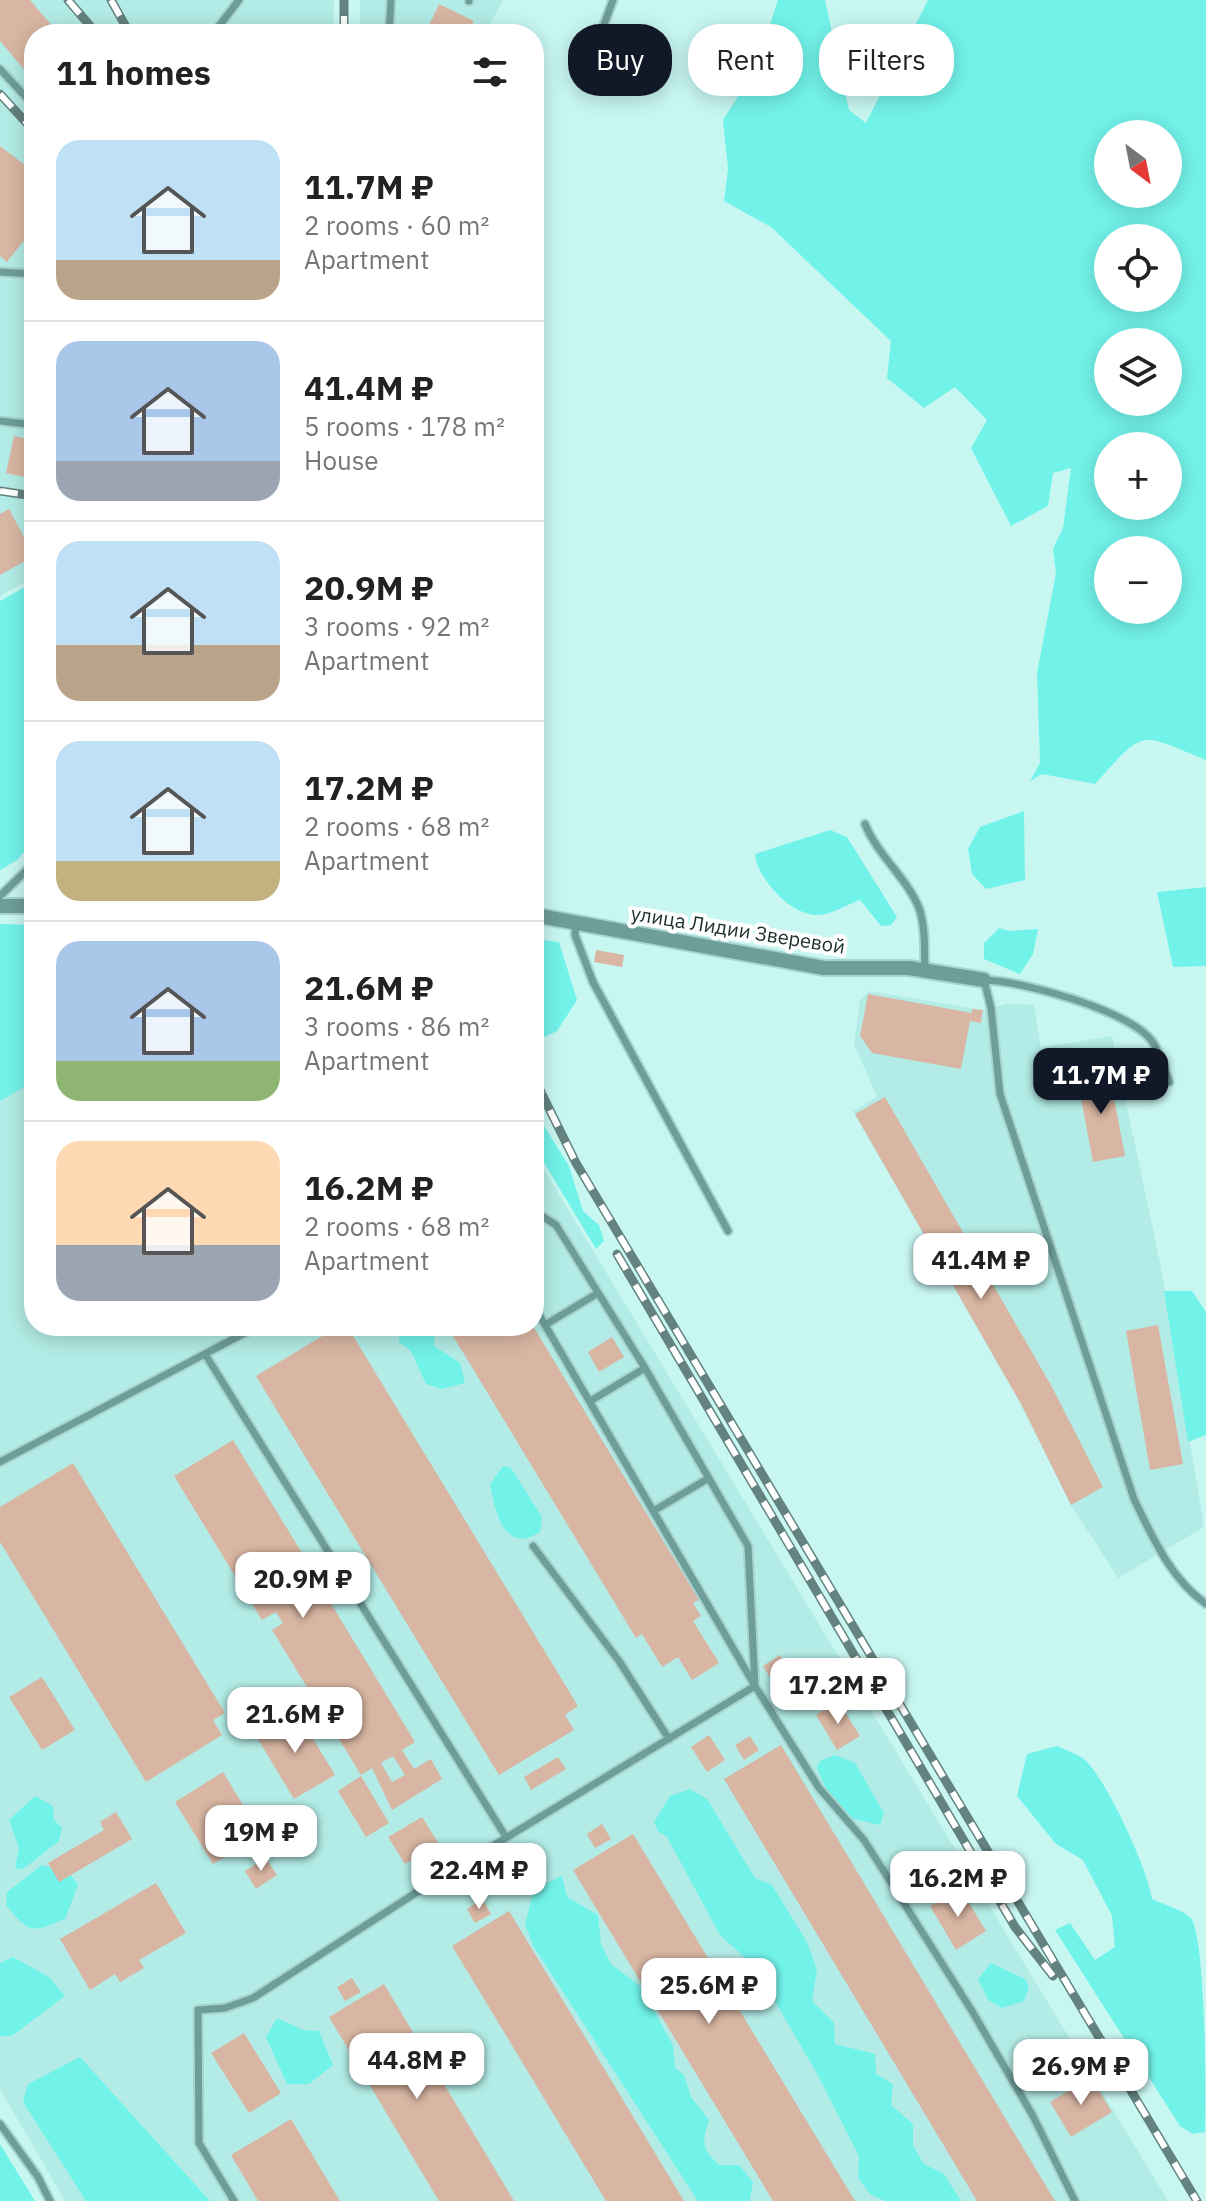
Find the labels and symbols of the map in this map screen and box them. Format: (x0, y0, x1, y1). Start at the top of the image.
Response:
north arrow (1094, 120, 1182, 208)
street label: улица Лидии Зверевой (629, 899, 847, 960)
pin: 11.7M ₽ (1027, 1048, 1175, 1116)
pin: 41.4M ₽ (907, 1233, 1055, 1301)
pin: 20.9M ₽ (229, 1552, 377, 1620)
pin: 17.2M ₽ (764, 1658, 912, 1726)
pin: 21.6M ₽ (221, 1687, 369, 1755)
pin: 19M ₽ (205, 1805, 317, 1873)
pin: 22.4M ₽ (405, 1843, 553, 1911)
pin: 16.2M ₽ (884, 1851, 1032, 1919)
pin: 25.6M ₽ (635, 1958, 783, 2026)
pin: 44.8M ₽ (343, 2033, 491, 2101)
pin: 26.9M ₽ (1007, 2039, 1155, 2107)

